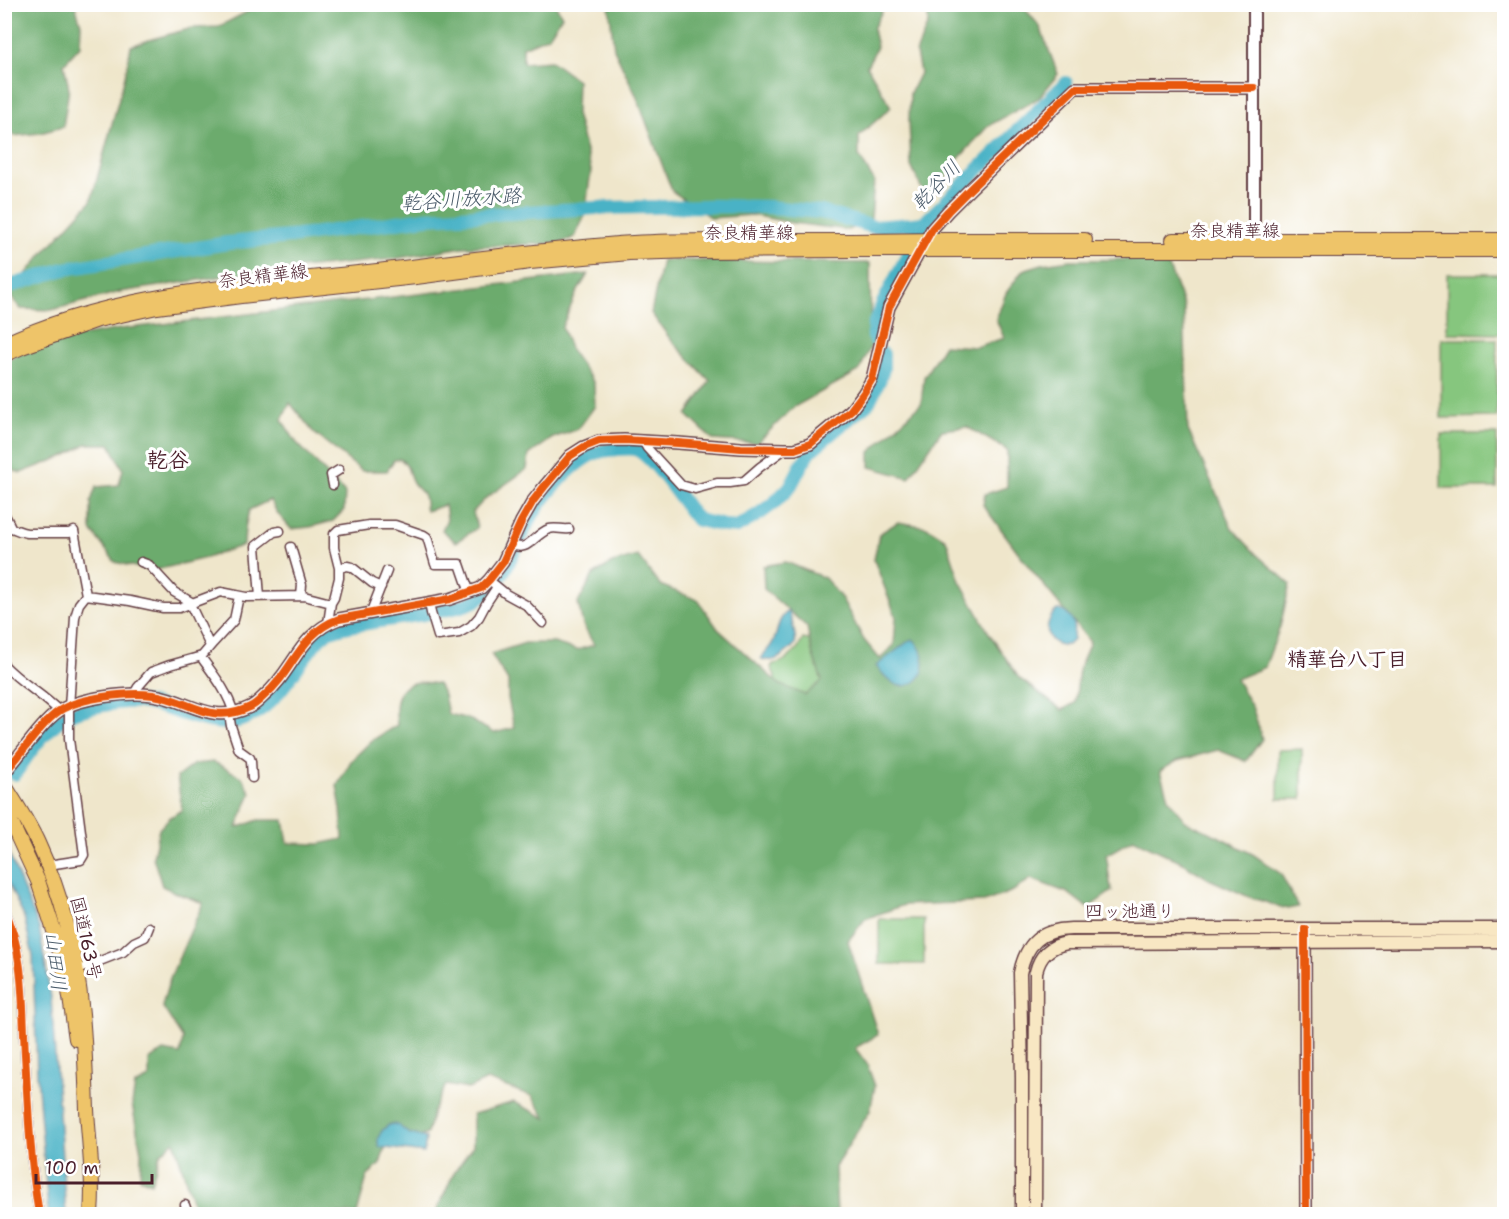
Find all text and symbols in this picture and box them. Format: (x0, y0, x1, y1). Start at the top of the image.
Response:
water label: 乾谷川 (906, 154, 966, 216)
water label: 乾谷川放水路 (400, 182, 523, 216)
street label: 奈良精華線 (1190, 219, 1280, 243)
street label: 奈良精華線 (704, 221, 794, 245)
street label: 奈良精華線 (217, 259, 309, 293)
district label: 乾谷 (147, 446, 189, 474)
district label: 精華台八丁目 (1287, 646, 1407, 672)
street label: 国道163号 (65, 894, 107, 982)
street label: 四ッ池通り (1085, 899, 1175, 923)
water label: 山田川 (39, 930, 73, 992)
scale bar (36, 1147, 152, 1185)
text: 100 m (45, 1156, 99, 1180)

